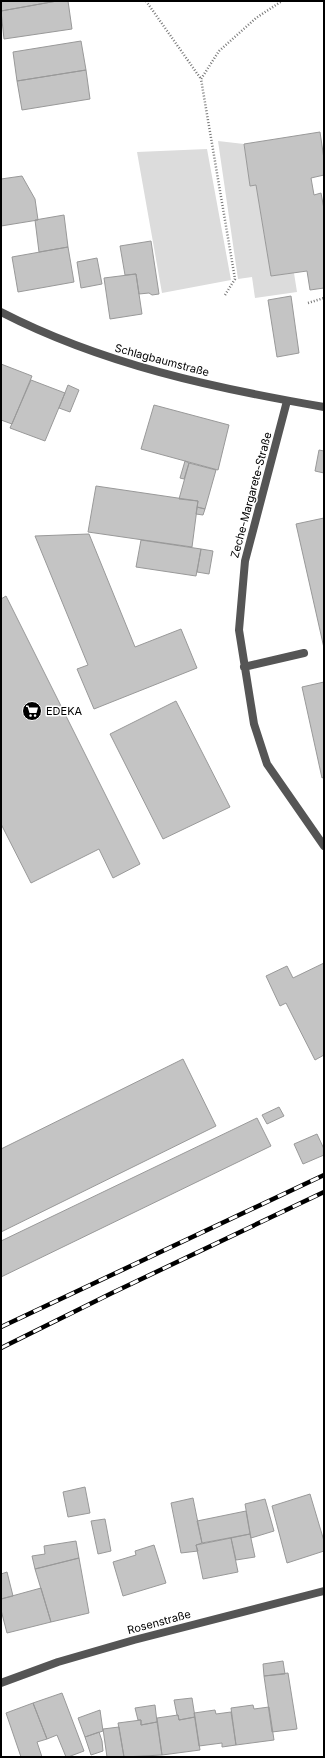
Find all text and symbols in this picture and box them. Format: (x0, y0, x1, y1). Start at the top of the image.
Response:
street label: Schlagbaumstraße (113, 341, 211, 379)
street label: Zeche-Margarete-Straße (227, 430, 275, 560)
supermarket icon: EDEKA (21, 700, 43, 722)
place label: EDEKA (46, 704, 83, 718)
street label: Rosenstraße (126, 1607, 192, 1637)

